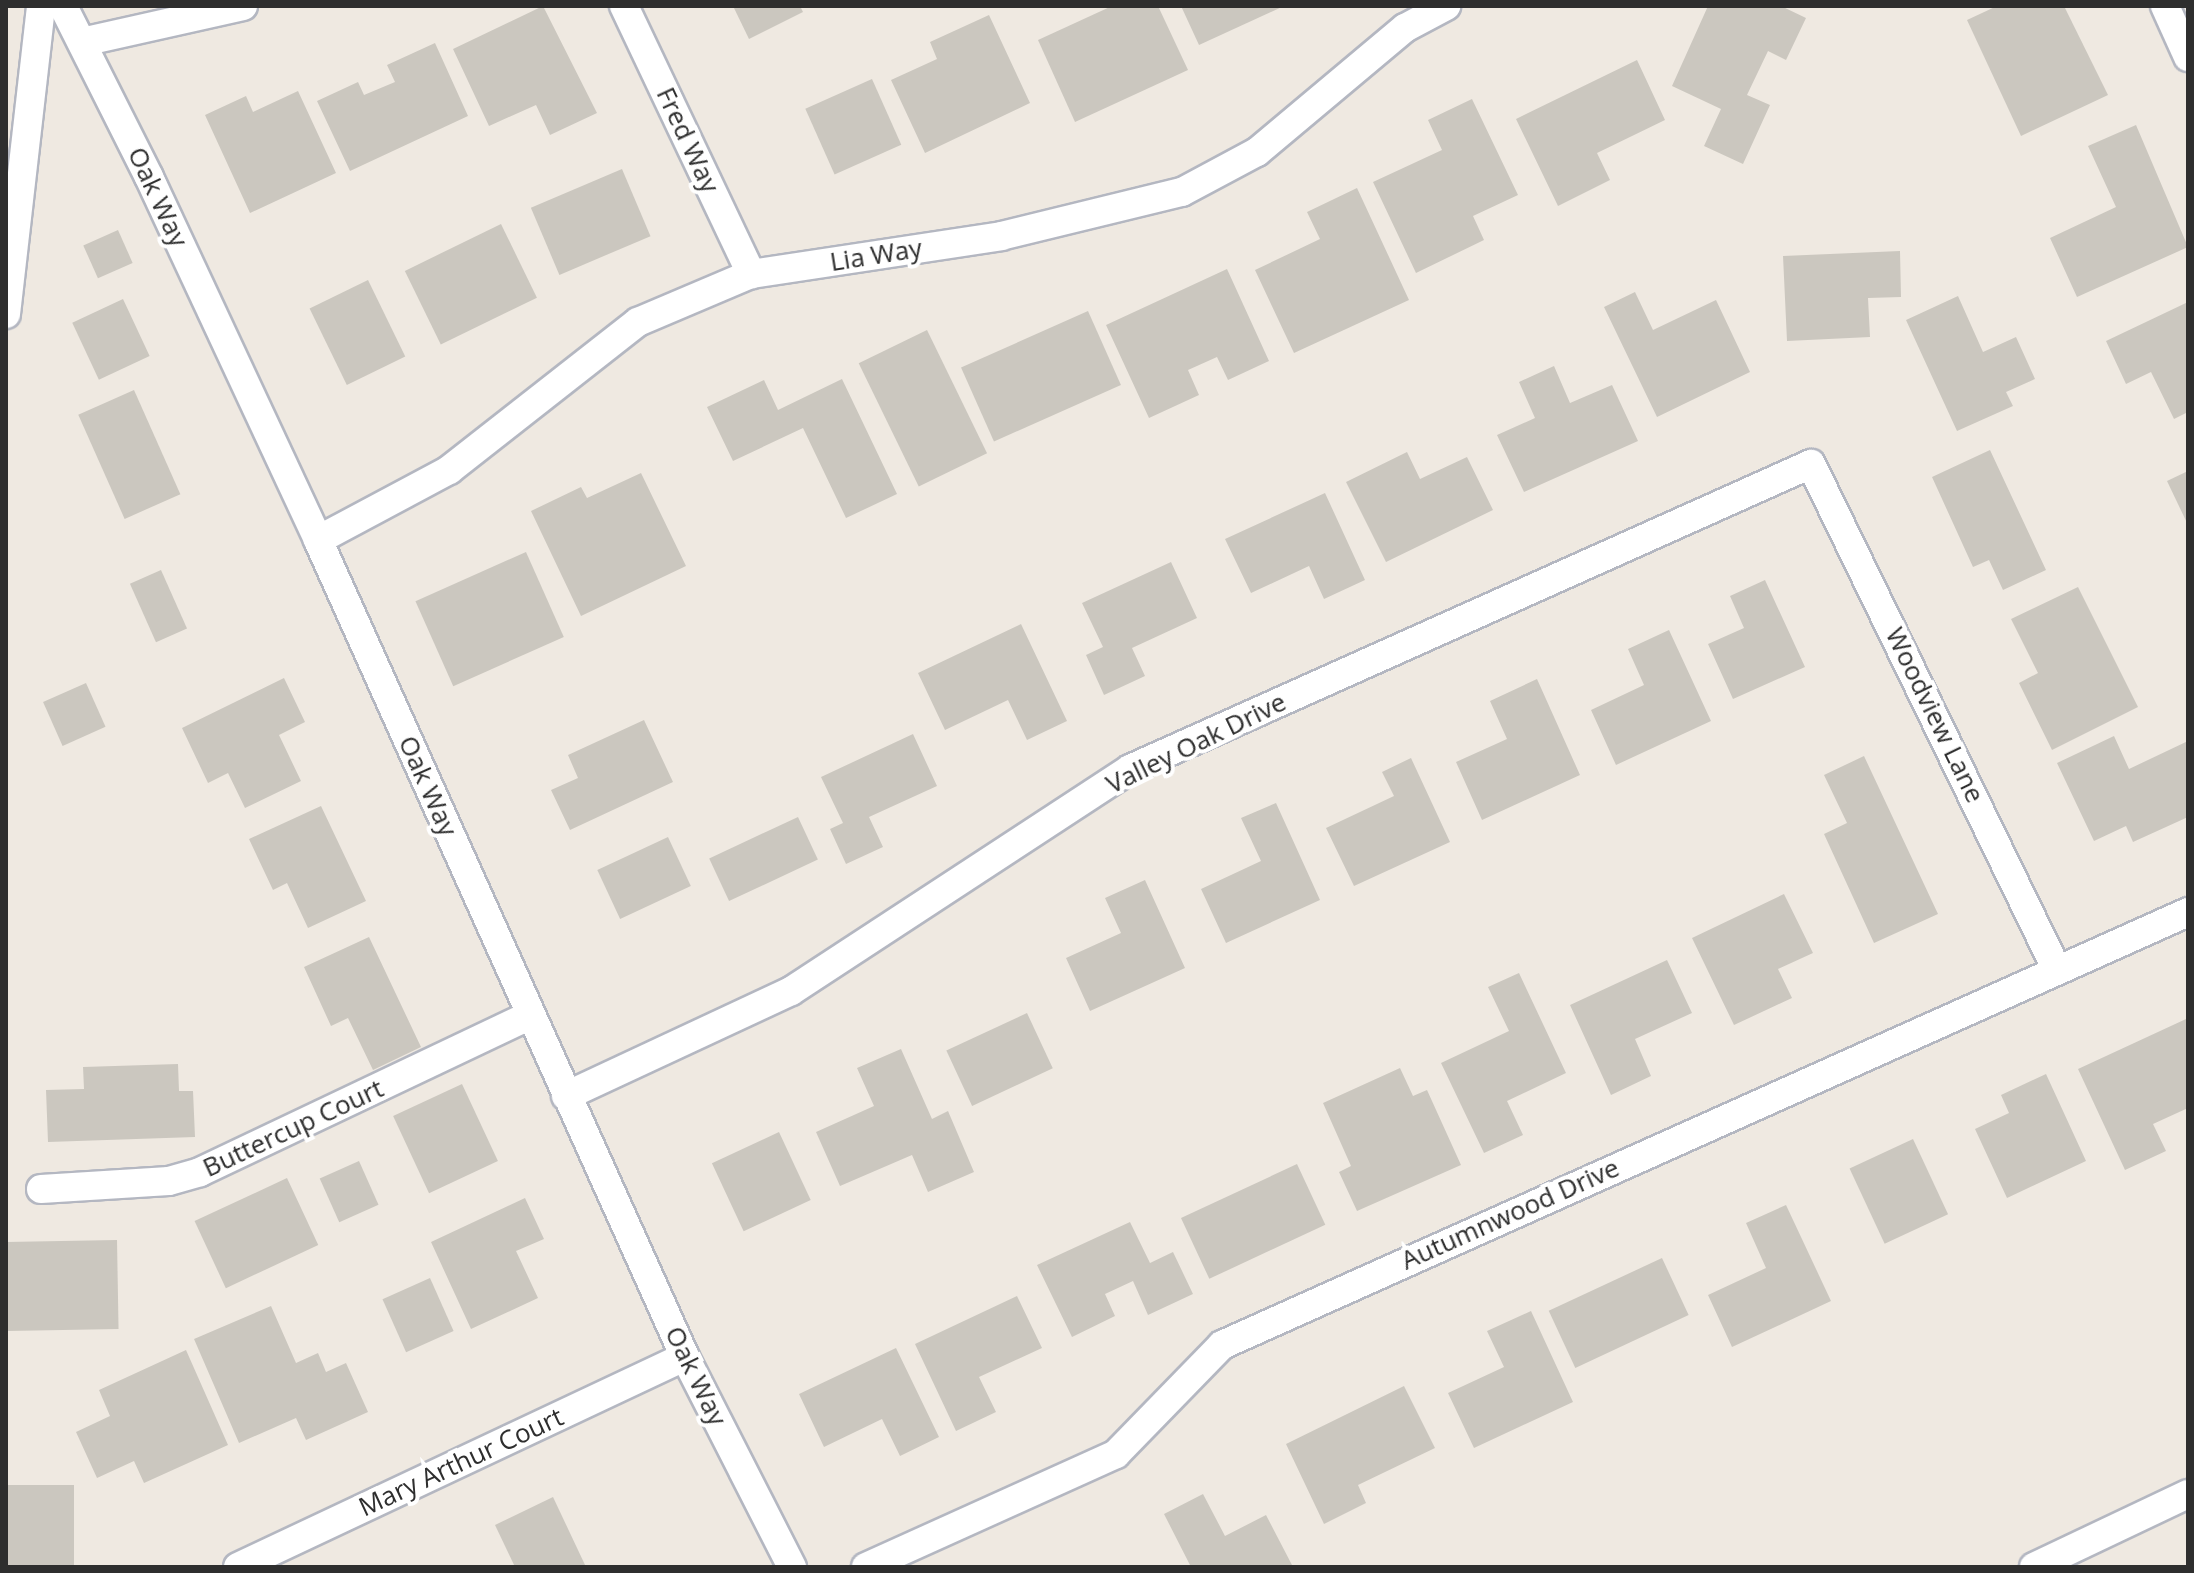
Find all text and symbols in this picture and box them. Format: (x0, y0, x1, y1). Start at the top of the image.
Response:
street label: Fred Way (650, 82, 726, 198)
street label: Oak Way (121, 142, 195, 252)
street label: Lia Way (828, 232, 924, 278)
street label: Woodview Lane (1879, 622, 1991, 808)
street label: Valley Oak Drive (1101, 686, 1291, 800)
street label: Oak Way (392, 731, 464, 841)
street label: Buttercup Court (198, 1073, 388, 1183)
street label: Autumnwood Drive (1396, 1152, 1624, 1276)
street label: Oak Way (659, 1321, 733, 1431)
street label: Mary Arthur Court (354, 1401, 568, 1523)

